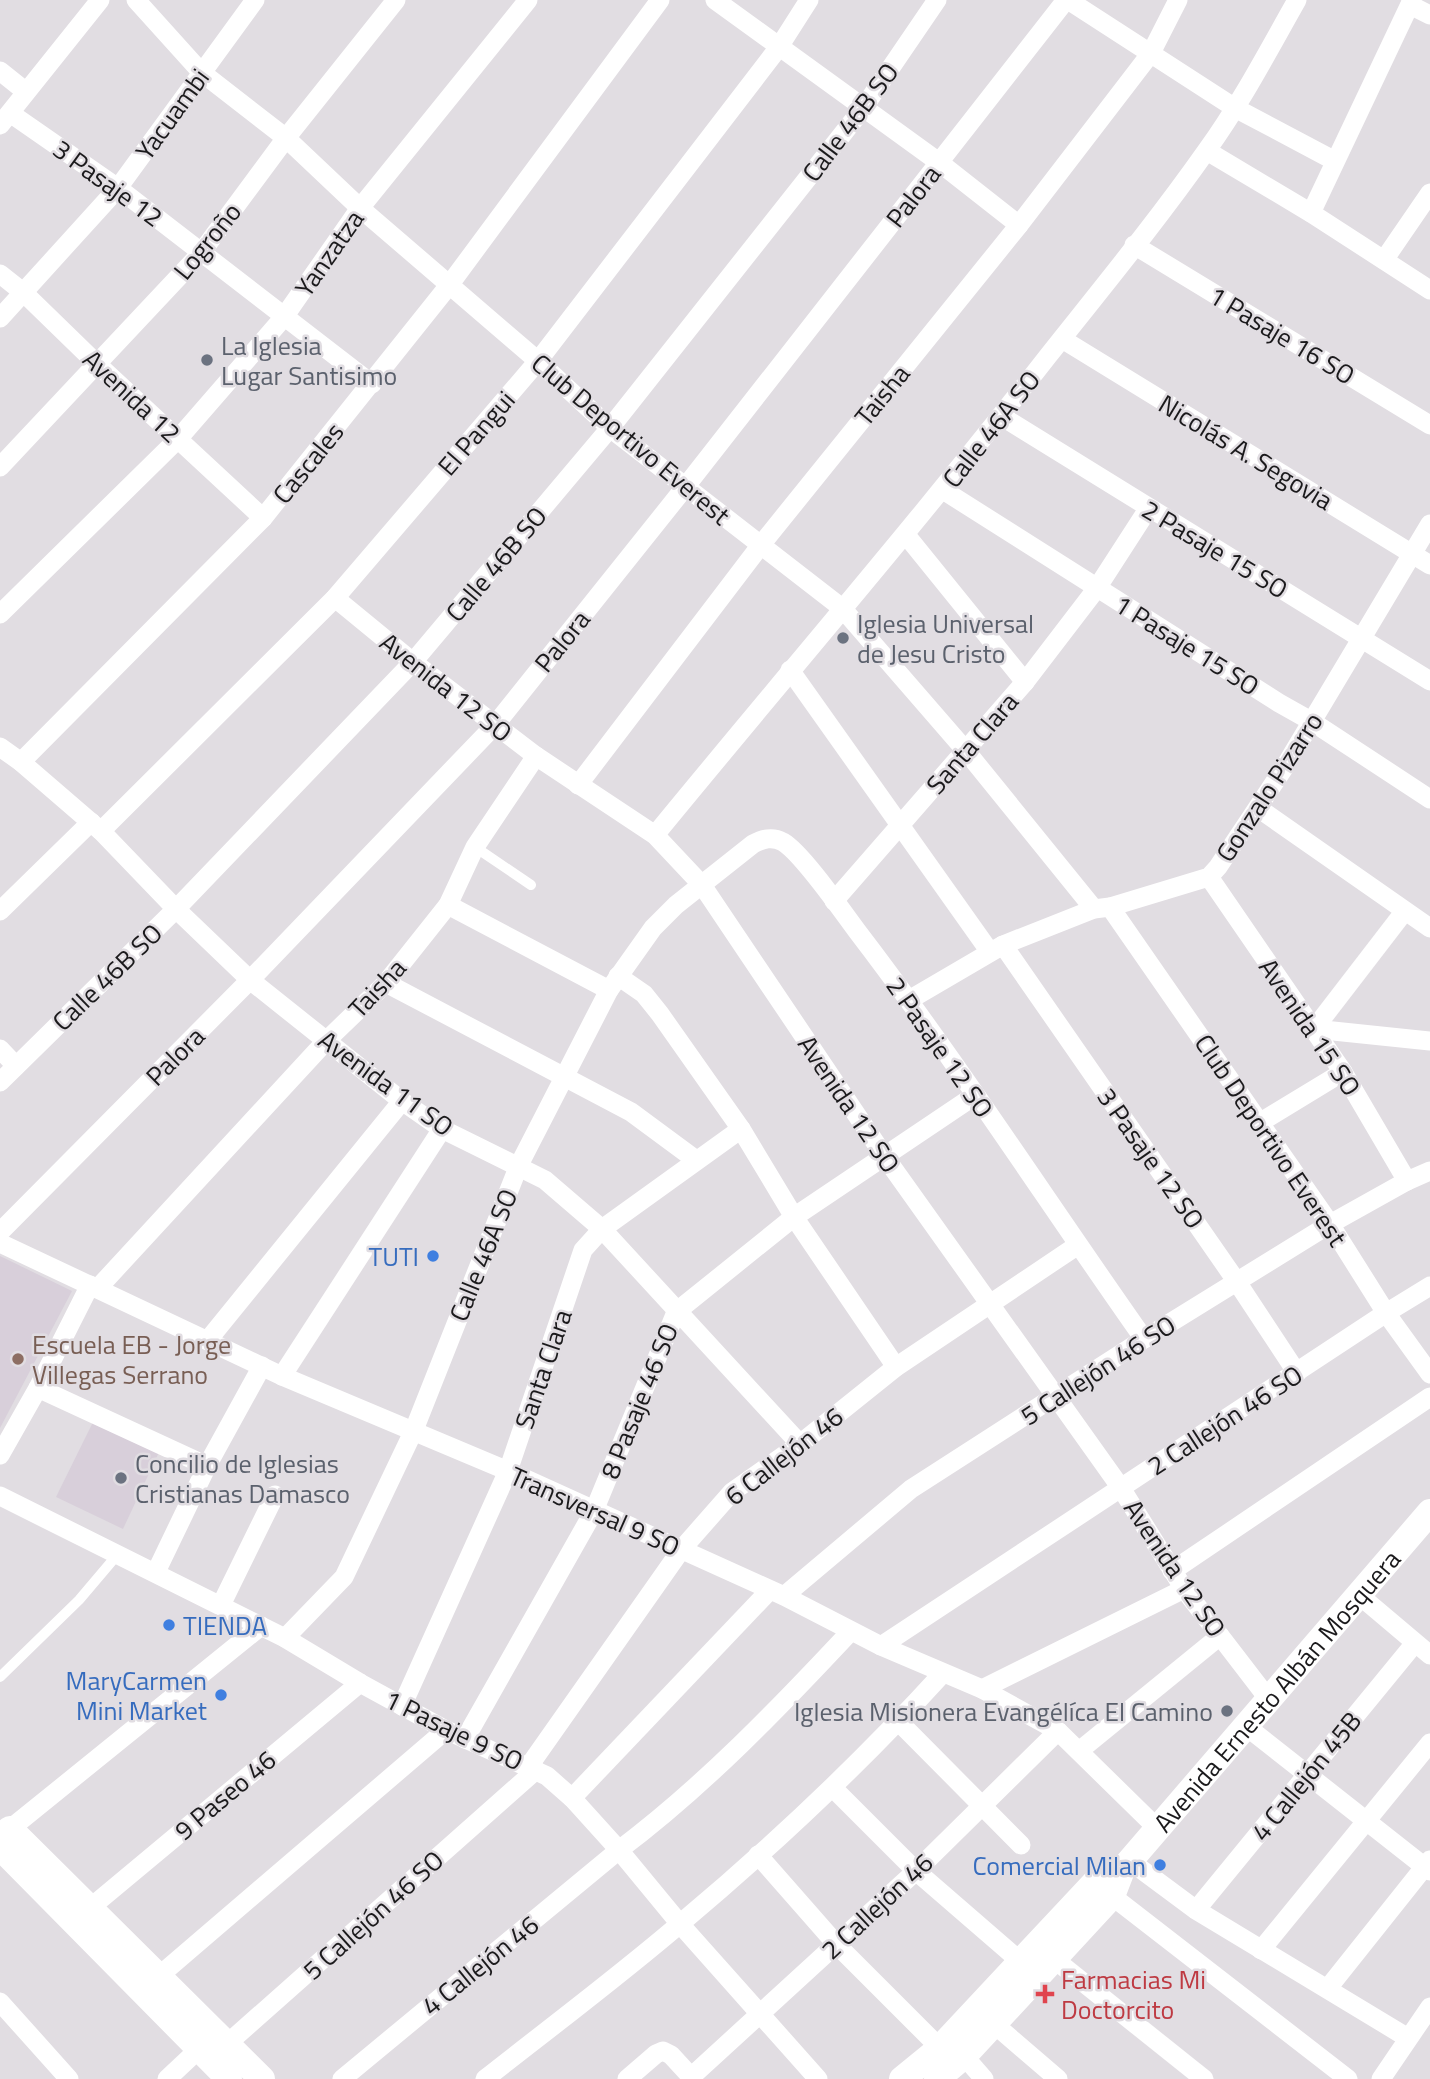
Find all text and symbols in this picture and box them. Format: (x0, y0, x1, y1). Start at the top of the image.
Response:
street label: Calle 46B SO (792, 54, 908, 190)
street label: Yacuambi (125, 60, 219, 168)
street label: 3 Pasaje 12 (45, 130, 171, 236)
street label: Palora (876, 156, 950, 236)
street label: Logroño (164, 194, 250, 288)
street label: Yanzatza (285, 202, 373, 304)
street label: 1 Pasaje 16 SO (1202, 276, 1362, 394)
place label: La Iglesia Lugar Santisimo (221, 326, 397, 395)
street label: Avenida 12 (74, 340, 190, 452)
street label: Club Deportivo Everest (523, 344, 739, 534)
marker: La Iglesia Lugar Santisimo (199, 352, 215, 368)
street label: Taisha (845, 356, 919, 434)
street label: Calle 46A SO (933, 362, 1049, 496)
street label: El Pangui (428, 382, 524, 484)
street label: Nicolás A. Segovia (1151, 385, 1341, 519)
street label: Cascales (263, 414, 353, 512)
street label: 2 Pasaje 15 SO (1135, 490, 1295, 608)
street label: Calle 46B SO (436, 498, 556, 630)
street label: 1 Pasaje 15 SO (1107, 585, 1267, 705)
street label: Palora (525, 601, 599, 681)
place label: Iglesia Universal de Jesu Cristo (857, 604, 1034, 673)
street label: Avenida 12 SO (371, 623, 521, 751)
marker: Iglesia Universal de Jesu Cristo (835, 630, 851, 646)
street label: Santa Clara (917, 683, 1027, 803)
street label: Gonzalo Pizarro (1206, 704, 1332, 870)
street label: Calle 46B SO (43, 914, 171, 1040)
street label: Taisha (339, 949, 415, 1027)
street label: Avenida 15 SO (1249, 950, 1371, 1104)
street label: 2 Pasaje 12 SO (877, 968, 1003, 1126)
street label: Palora (136, 1017, 214, 1095)
street label: Avenida 11 SO (310, 1021, 462, 1145)
street label: Club Deportivo Everest (1185, 1026, 1357, 1254)
street label: Avenida 12 SO (788, 1027, 910, 1181)
street label: 3 Pasaje 12 SO (1088, 1079, 1214, 1237)
street label: Calle 46A SO (439, 1183, 527, 1327)
place label: TUTI (369, 1237, 419, 1276)
marker: TUTI (425, 1248, 441, 1264)
street label: Santa Clara (504, 1304, 582, 1434)
street label: 5 Callejón 46 SO (1013, 1305, 1183, 1435)
street label: 8 Pasaje 46 SO (590, 1317, 688, 1485)
place label: Escuela EB - Jorge Villegas Serrano (32, 1325, 231, 1394)
marker: Escuela EB - Jorge Villegas Serrano (10, 1351, 26, 1367)
street label: 2 Callejón 46 SO (1140, 1355, 1310, 1485)
street label: 6 Callejón 46 (717, 1397, 851, 1515)
place label: Concilio de Iglesias Cristianas Damasco (135, 1444, 350, 1513)
street label: Transversal 9 SO (504, 1456, 686, 1566)
marker: Concilio de Iglesias Cristianas Damasco (113, 1470, 129, 1486)
street label: Avenida 12 SO (1114, 1491, 1236, 1645)
street label: Avenida Ernesto Albán Mosquera (1144, 1541, 1409, 1840)
place label: TIENDA (183, 1606, 267, 1645)
marker: TIENDA (161, 1617, 177, 1633)
place label: MaryCarmen Mini Market (66, 1661, 207, 1730)
street label: 1 Pasaje 9 SO (378, 1680, 530, 1780)
marker: MaryCarmen Mini Market (213, 1687, 229, 1703)
place label: Iglesia Misionera Evangélíca El Camino (794, 1692, 1213, 1731)
marker: Iglesia Misionera Evangélíca El Camino (1219, 1703, 1235, 1719)
street label: 4 Callejón 45B (1241, 1703, 1371, 1849)
street label: 9 Paseo 46 (166, 1741, 284, 1849)
street label: 5 Callejón 46 SO (294, 1841, 452, 1989)
street label: 2 Callejón 46 (812, 1844, 942, 1968)
place label: Comercial Milan (972, 1846, 1146, 1885)
marker: Comercial Milan (1152, 1857, 1168, 1873)
street label: 4 Callejón 46 (413, 1906, 547, 2024)
place label: Farmacias Mi Doctorcito (1061, 1960, 1206, 2029)
marker: Farmacias Mi Doctorcito (1035, 1984, 1055, 2004)

